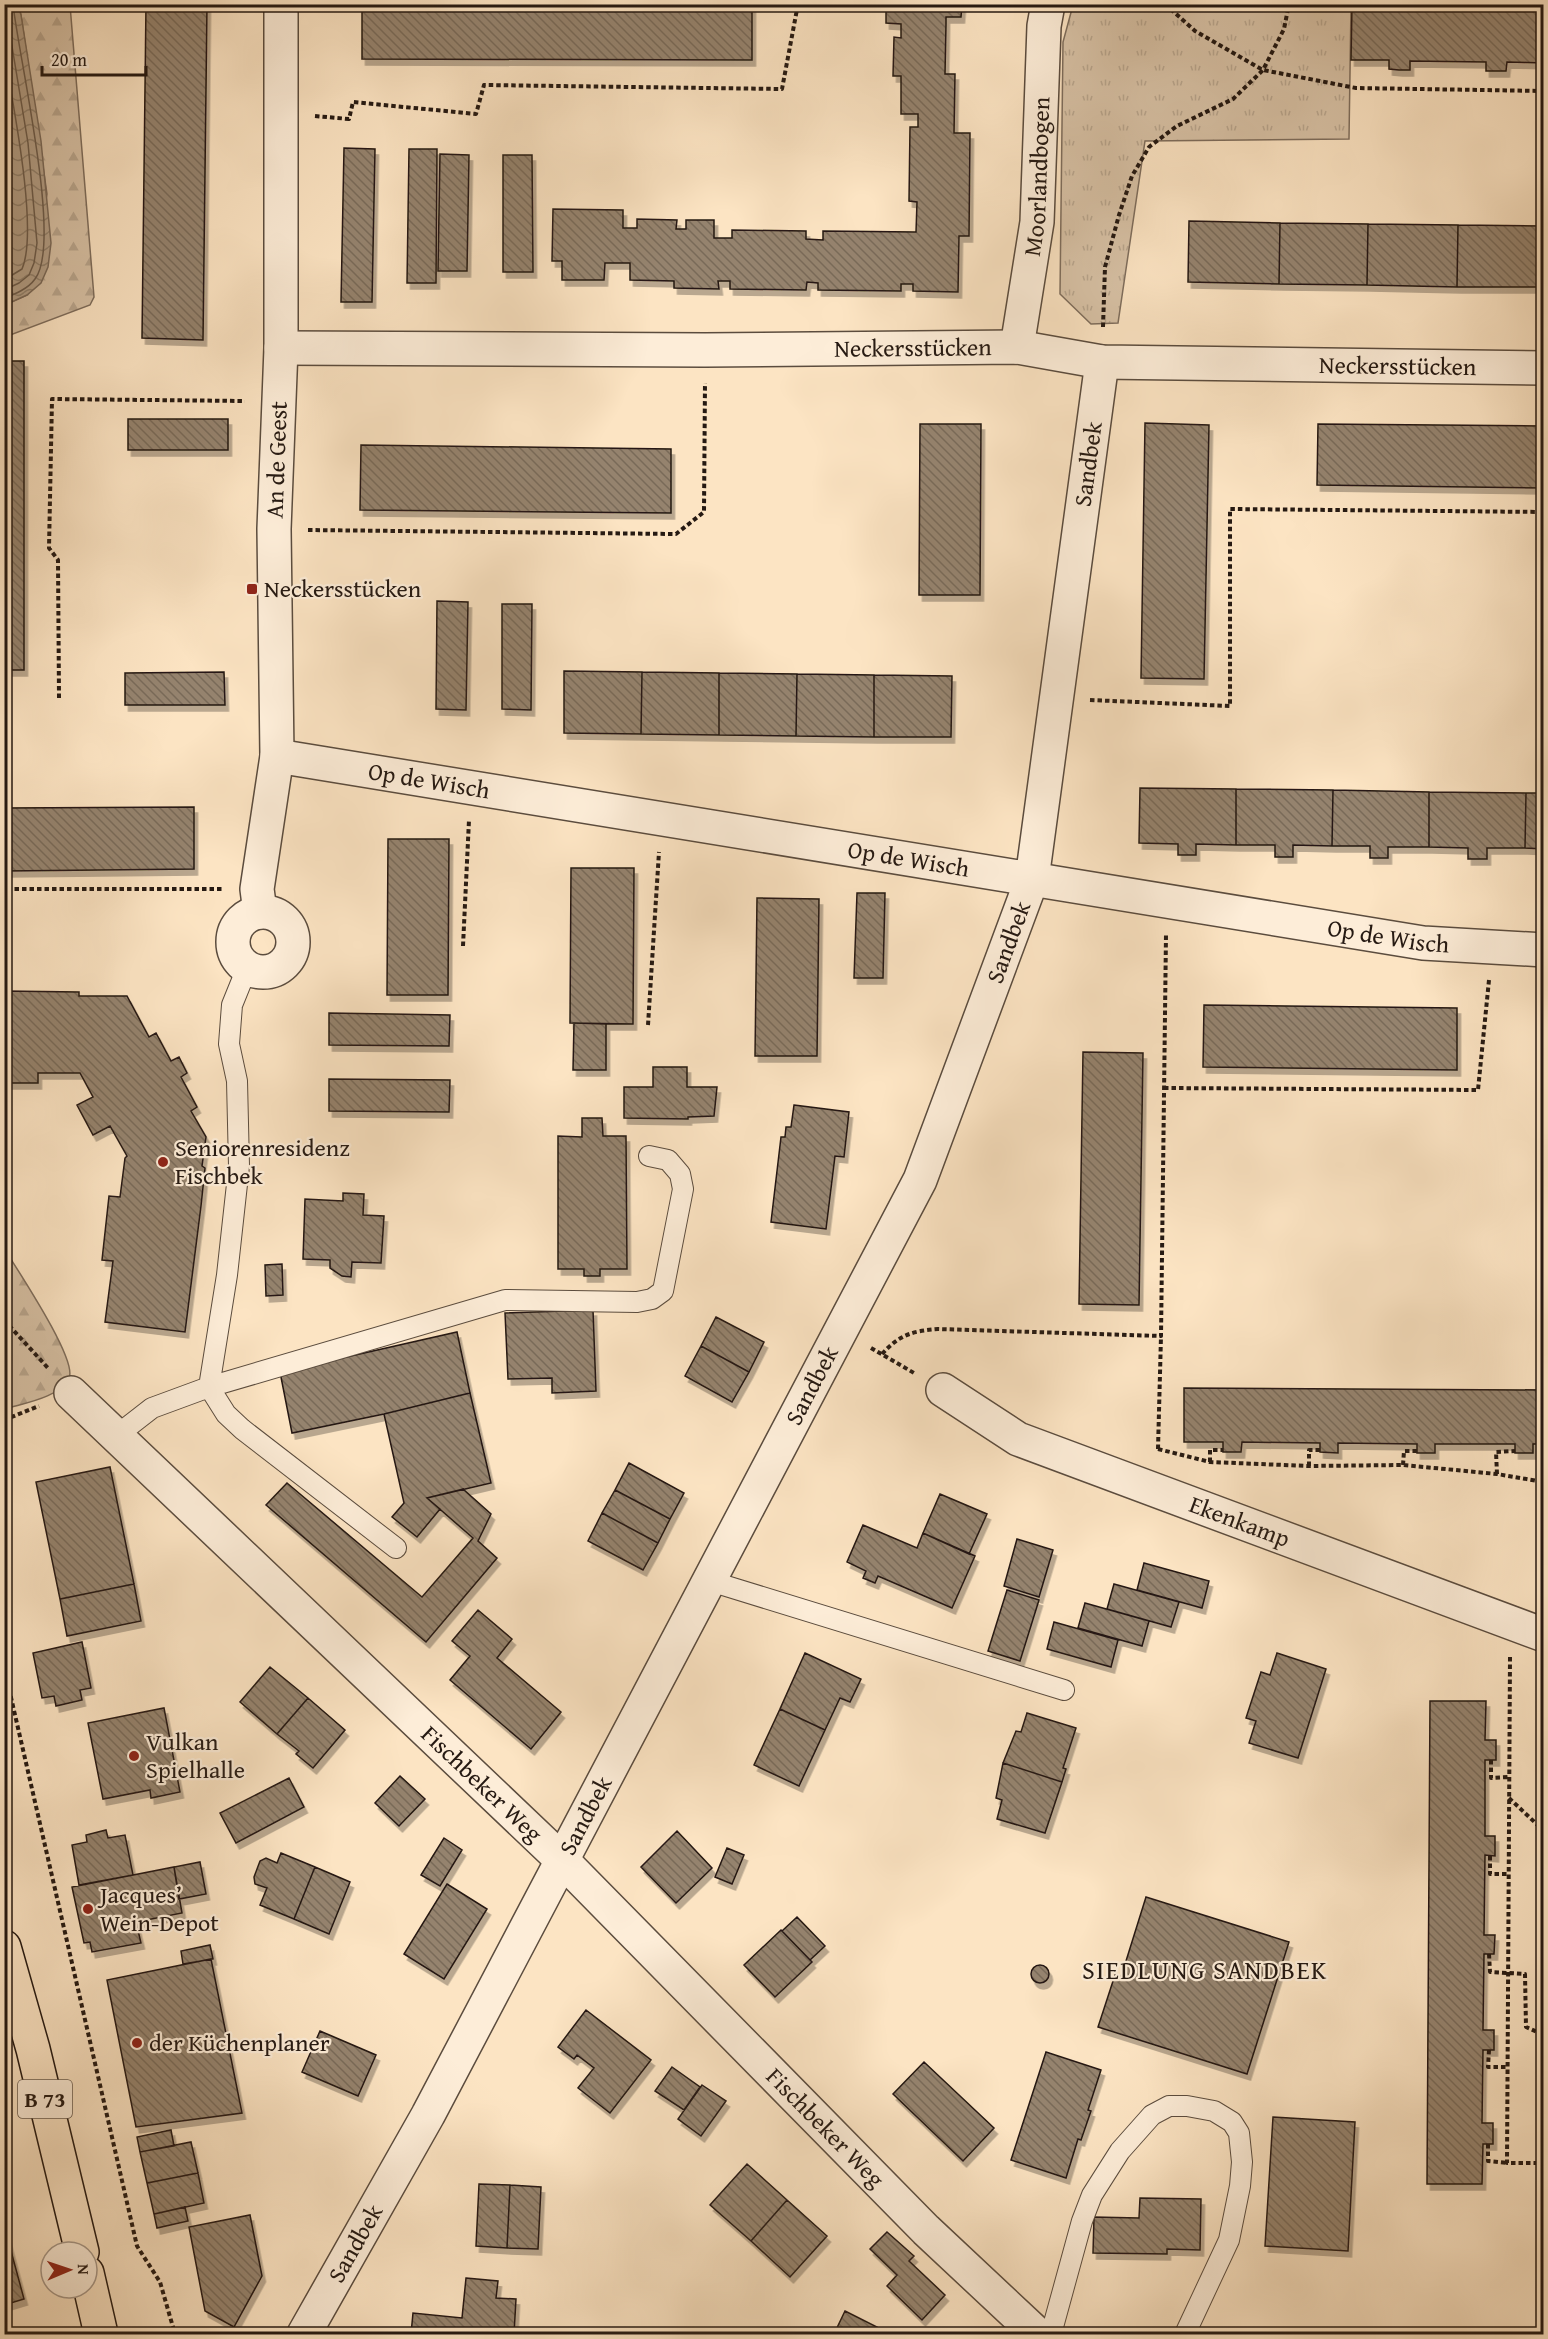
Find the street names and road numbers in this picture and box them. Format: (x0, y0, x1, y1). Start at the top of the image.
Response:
street label: Moorlandbogen (1014, 96, 1058, 259)
street label: Neckersstücken (834, 329, 992, 366)
street label: Neckersstücken (1319, 347, 1477, 384)
street label: An de Geest (256, 400, 296, 519)
street label: Sandbek (1065, 419, 1111, 509)
street label: Op de Wisch (366, 753, 493, 808)
street label: Op de Wisch (845, 831, 973, 886)
street label: Sandbek (977, 895, 1040, 988)
street label: Op de Wisch (1325, 910, 1451, 962)
street label: Sandbek (776, 1339, 847, 1431)
street label: Ekenkamp (1185, 1486, 1295, 1556)
street label: Fischbeker Weg (413, 1717, 551, 1850)
street label: Sandbek (550, 1769, 621, 1861)
street label: Fischbeker Weg (758, 2059, 893, 2195)
road number: B 73 (18, 2080, 72, 2118)
street label: Sandbek (319, 2197, 391, 2289)

